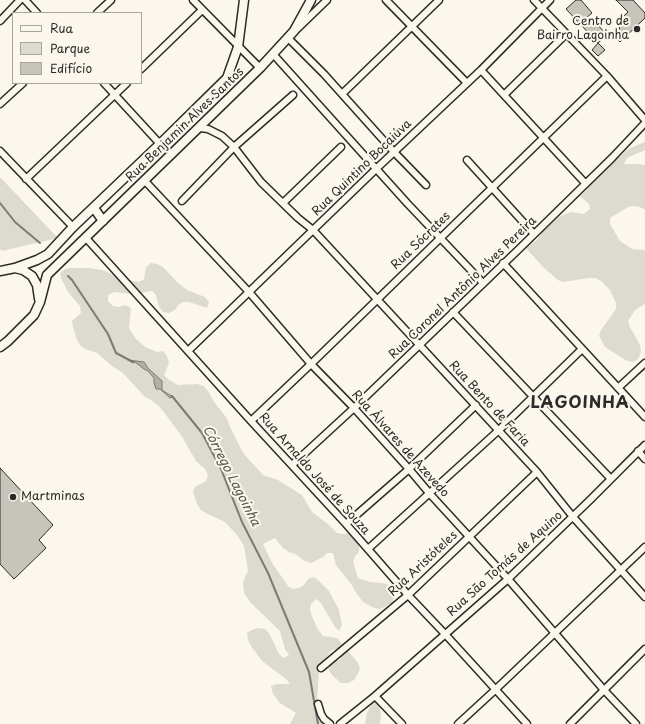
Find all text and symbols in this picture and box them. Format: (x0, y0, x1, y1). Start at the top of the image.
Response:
legend (12, 12, 142, 84)
place label: Centro de Bairro Lagoinha (537, 15, 629, 43)
text: Rua (50, 19, 73, 37)
marker: Centro de Bairro Lagoinha (632, 24, 642, 34)
text: Parque (50, 39, 90, 57)
text: Edifício (50, 59, 92, 77)
street label: Rua Benjamin Alves Santos (123, 65, 247, 185)
street label: Rua Quintino Bocaiúva (309, 117, 415, 219)
street label: Rua Sócrates (388, 209, 454, 273)
street label: Rua Coronel Antônio Alves Pereira (386, 214, 540, 362)
street label: Rua Bento de Faria (446, 358, 532, 450)
street label: Rua Álvares de Azevedo (348, 388, 452, 500)
district label: LAGOINHA (531, 394, 629, 414)
street label: Rua Arnaldo José de Souza (256, 410, 372, 538)
water label: Córrego Lagoinha (199, 423, 263, 529)
place label: Martminas (21, 490, 85, 504)
marker: Martminas (8, 492, 18, 502)
street label: Rua São Tomás de Aquino (444, 508, 566, 620)
street label: Rua Aristóteles (386, 528, 460, 600)

